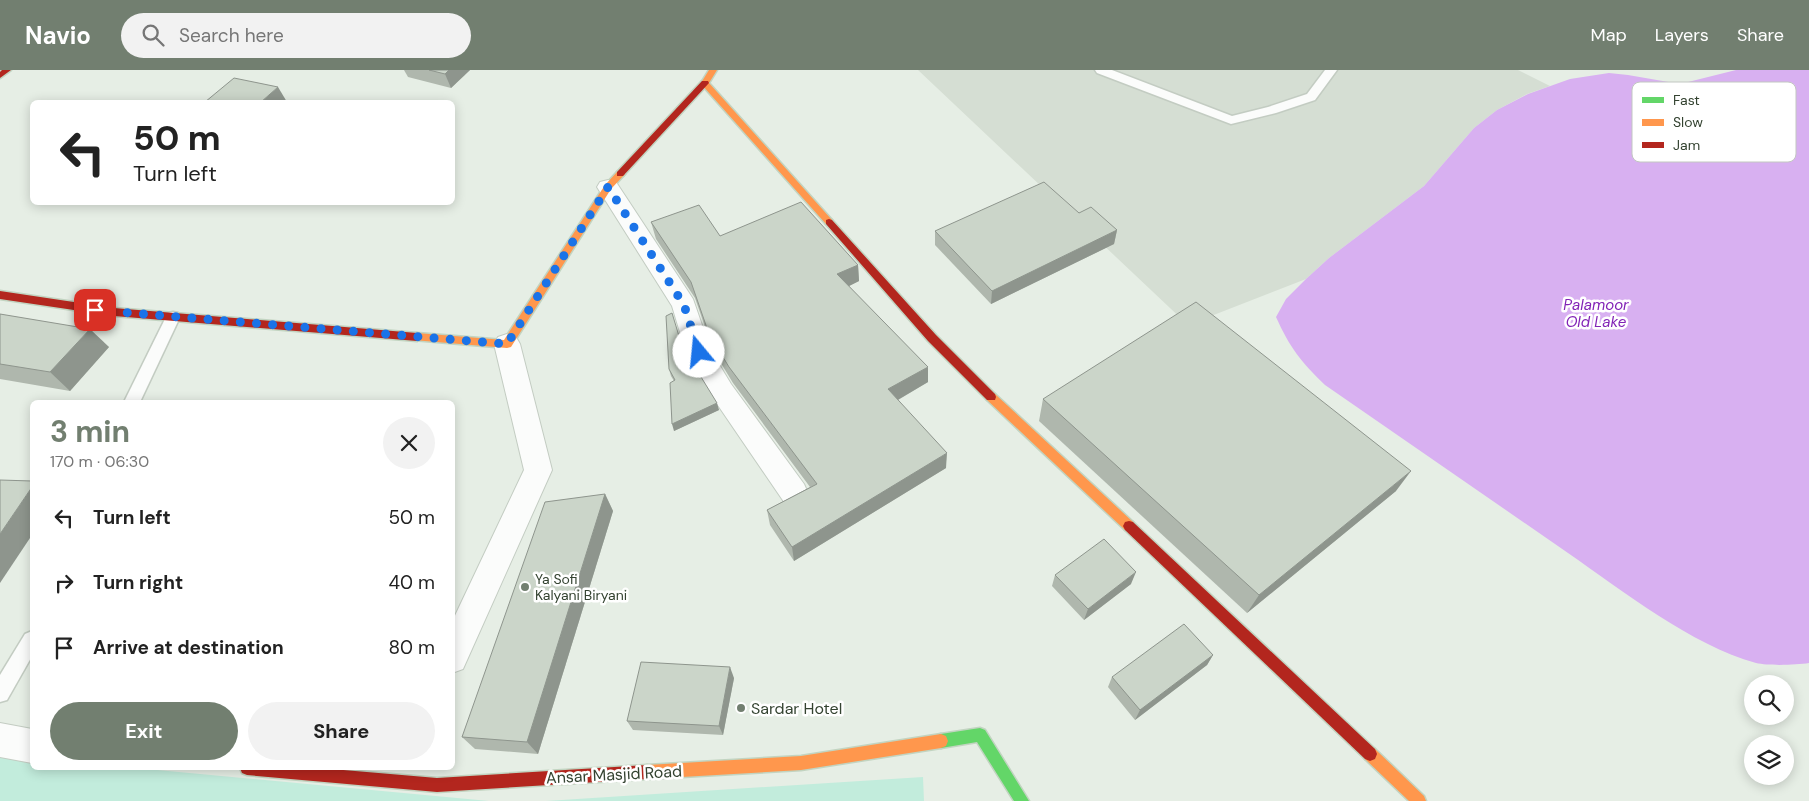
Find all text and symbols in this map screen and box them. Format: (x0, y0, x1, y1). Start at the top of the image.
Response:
search box (121, 13, 471, 58)
text: Navio (25, 20, 91, 51)
icon: search (139, 21, 167, 49)
text: Search here (179, 23, 284, 48)
text: Map (1591, 23, 1627, 47)
text: Layers (1655, 23, 1709, 47)
text: Share (1737, 23, 1784, 47)
legend (1632, 82, 1796, 162)
text: Fast (1673, 91, 1700, 109)
text: Slow (1673, 113, 1703, 131)
text: 50 m (133, 115, 221, 161)
icon: left (50, 120, 115, 185)
text: Jam (1673, 136, 1700, 154)
text: Turn left (133, 159, 217, 188)
pin (74, 289, 116, 331)
water label: Palamoor Old Lake (1563, 295, 1629, 332)
icon: arrive (81, 296, 109, 324)
position arrow (672, 325, 724, 377)
text: 3 min (50, 412, 130, 451)
button: close (383, 417, 435, 469)
text: 170 m · 06:30 (50, 451, 149, 472)
icon: left (50, 504, 78, 532)
text: Turn left (93, 505, 171, 530)
text: 50 m (388, 505, 435, 530)
icon: right (50, 569, 78, 597)
text: Turn right (93, 570, 183, 595)
text: 40 m (388, 570, 435, 595)
place label: Ya Sofi Kalyani Biryani (535, 570, 627, 604)
marker: Ya Sofi Kalyani Biryani (519, 581, 531, 593)
icon: arrive (50, 634, 78, 662)
text: Arrive at destination (93, 635, 284, 660)
text: 80 m (388, 635, 435, 660)
map controls (1744, 675, 1794, 785)
button: search (1744, 675, 1794, 725)
place label: Sardar Hotel (751, 698, 842, 719)
button: Exit (50, 702, 238, 760)
button: Share (248, 702, 435, 760)
marker: Sardar Hotel (735, 702, 747, 714)
button: layers (1744, 735, 1794, 785)
street label: Ansar Masjid Road (545, 760, 683, 789)

